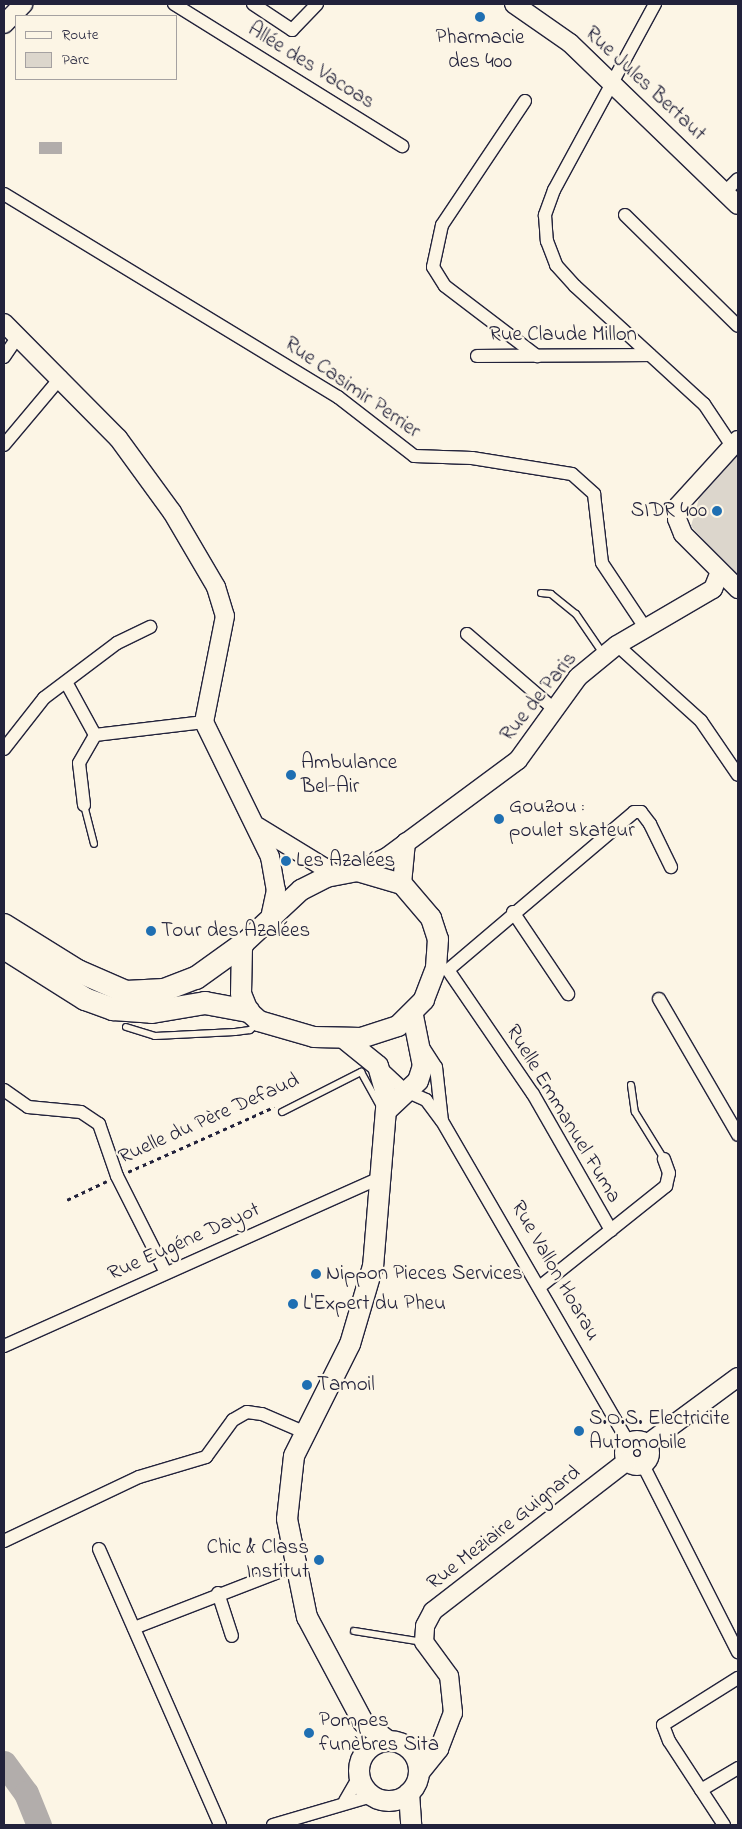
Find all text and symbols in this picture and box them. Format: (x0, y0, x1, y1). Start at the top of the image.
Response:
marker: Pharmacie des 400 (474, 11, 486, 23)
legend (15, 15, 178, 80)
street label: Allée des Vacoas (243, 17, 379, 115)
street label: Rue Jules Bertaut (579, 21, 711, 147)
text: Route (62, 24, 98, 46)
place label: Pharmacie des 400 (436, 25, 524, 75)
text: Parc (62, 49, 89, 71)
street label: Rue Claude Millon (489, 322, 637, 348)
street label: Rue Casimir Perrier (279, 332, 425, 444)
place label: SIDR 400 (631, 498, 707, 524)
marker: SIDR 400 (711, 505, 723, 517)
street label: Rue de Paris (495, 647, 583, 747)
place label: Ambulance Bel-Air (301, 750, 397, 800)
marker: Ambulance Bel-Air (285, 769, 297, 781)
place label: Gouzou : poulet skateur (509, 794, 635, 844)
marker: Gouzou : poulet skateur (493, 813, 505, 825)
place label: Les Azalées (296, 848, 395, 874)
marker: Les Azalées (280, 855, 292, 867)
place label: Tour des Azalées (161, 918, 310, 944)
marker: Tour des Azalées (145, 925, 157, 937)
street label: Ruelle Emmanuel Fuma (500, 1020, 626, 1208)
street label: Ruelle du Père Defaud (115, 1068, 303, 1170)
street label: Rue Eugéne Dayot (104, 1197, 264, 1287)
street label: Rue Vallon Hoarau (505, 1197, 605, 1345)
place label: Nippon Pieces Services (326, 1261, 523, 1287)
marker: Nippon Pieces Services (310, 1268, 322, 1280)
place label: L'Expert du Pheu (303, 1291, 446, 1317)
marker: L'Expert du Pheu (287, 1298, 299, 1310)
place label: Tamoil (317, 1372, 375, 1398)
marker: Tamoil (301, 1379, 313, 1391)
place label: S.O.S. Electricite Automobile (589, 1406, 730, 1456)
marker: S.O.S. Electricite Automobile (573, 1425, 585, 1437)
street label: Rue Meziaire Guignard (422, 1460, 586, 1596)
place label: Chic & Class Institut (207, 1535, 309, 1585)
marker: Chic & Class Institut (313, 1554, 325, 1566)
place label: Pompes funèbres Sita (319, 1708, 439, 1758)
marker: Pompes funèbres Sita (303, 1727, 315, 1739)

